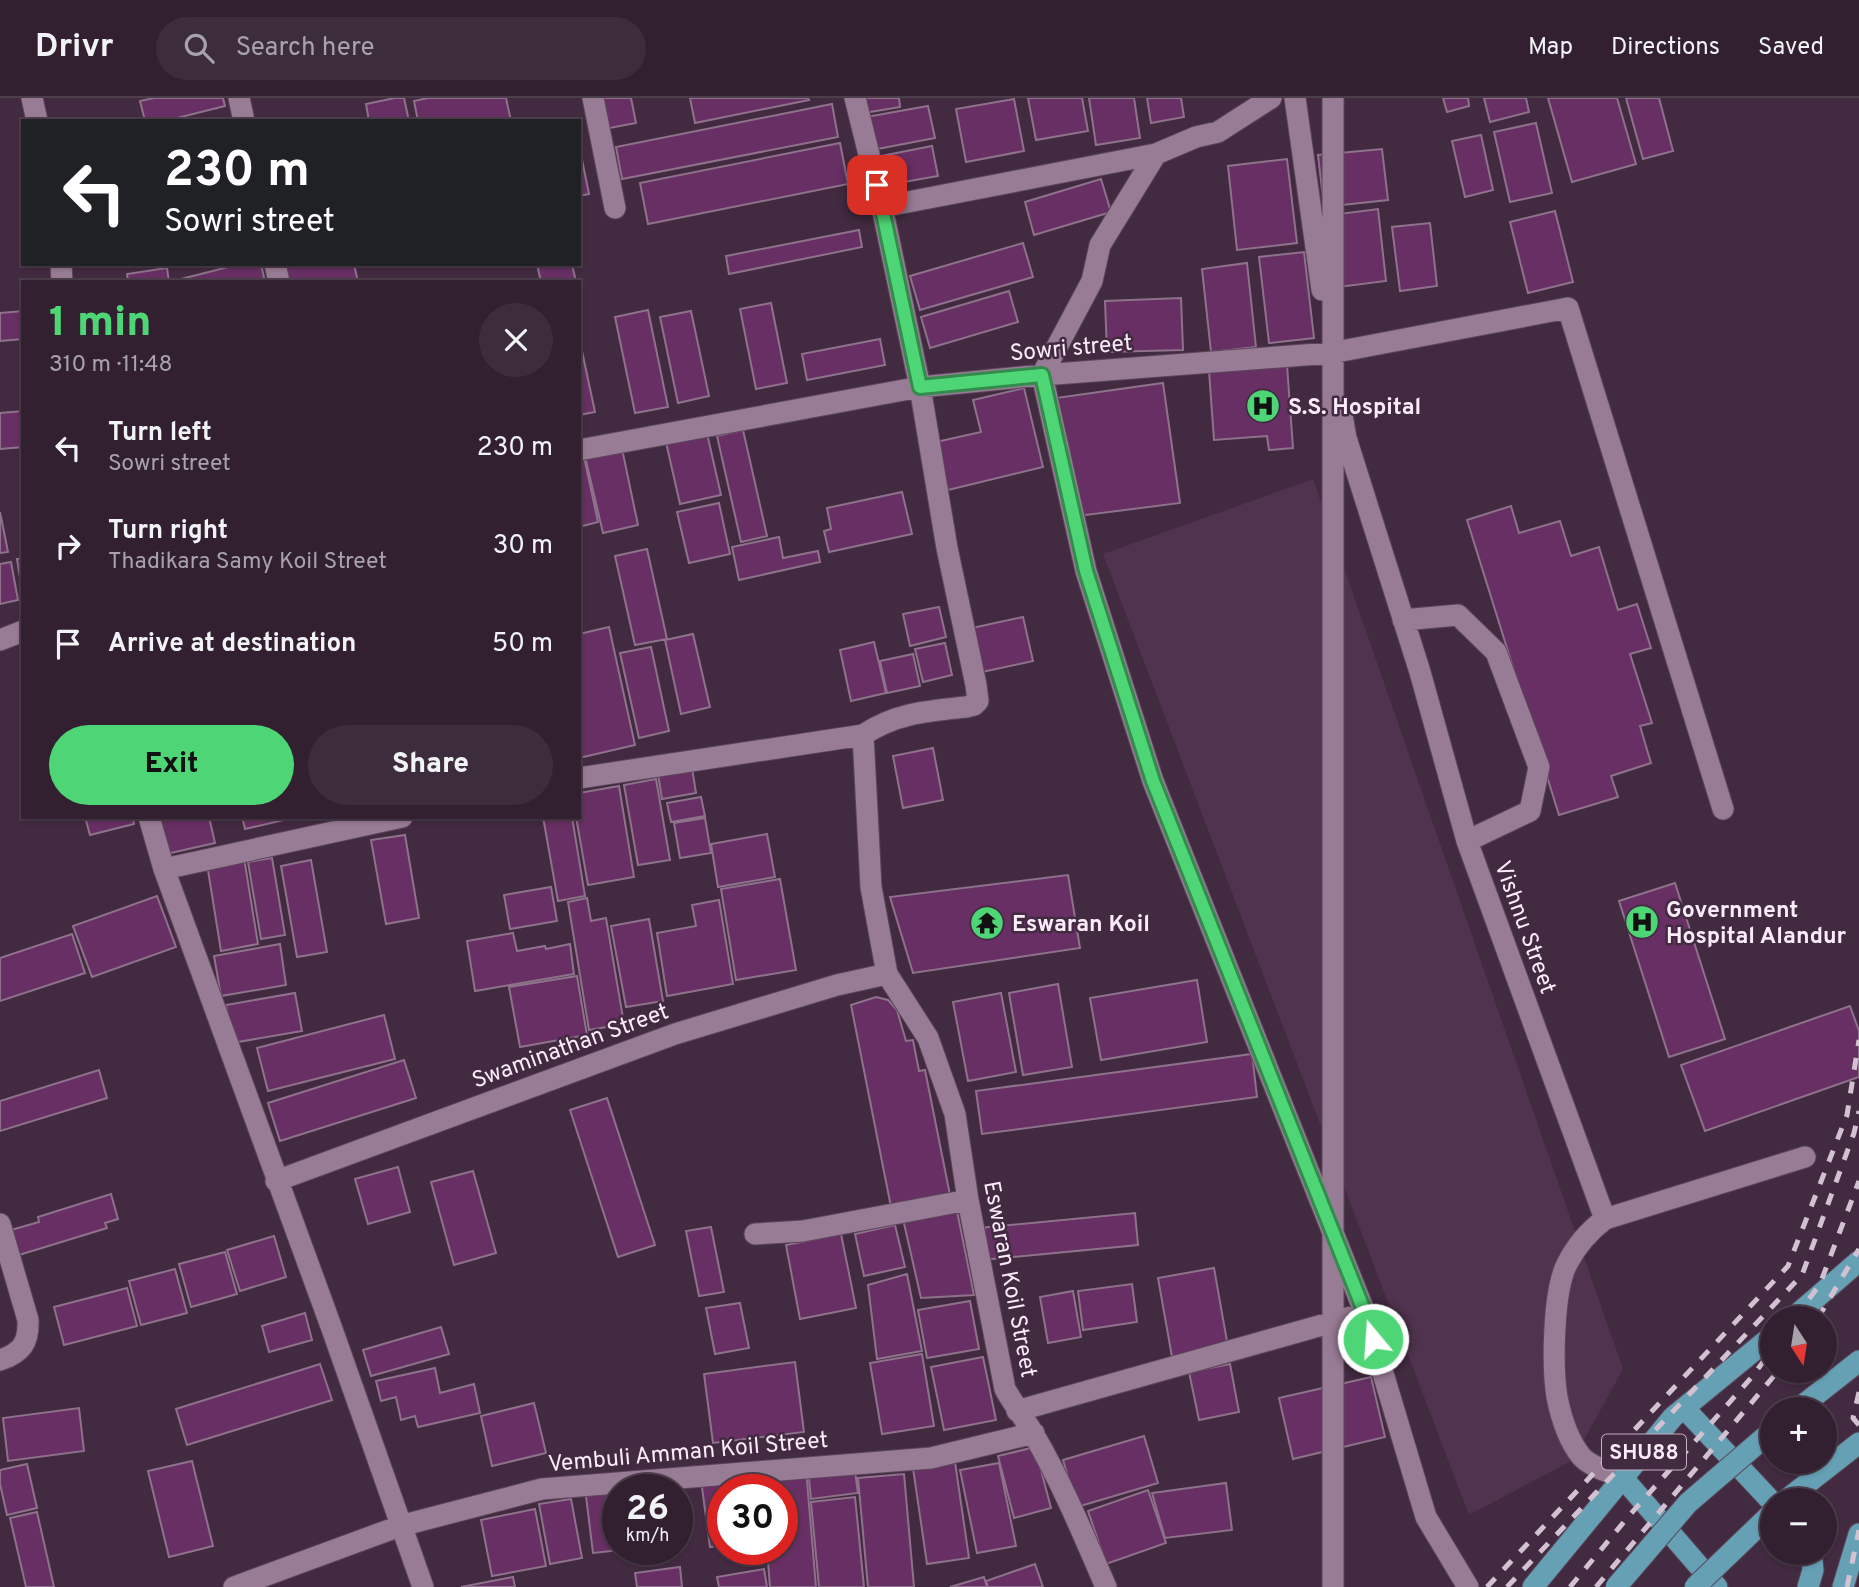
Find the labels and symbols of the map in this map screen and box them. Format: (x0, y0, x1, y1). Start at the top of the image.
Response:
pin (847, 155, 907, 215)
street label: Sowri street (1009, 330, 1134, 369)
hospital icon: S.S. Hospital (1244, 387, 1282, 425)
place label: S.S. Hospital (1288, 394, 1421, 423)
street label: Vishnu Street (1486, 857, 1561, 998)
place label: Government Hospital Alandur (1666, 897, 1847, 952)
hospital icon: Government Hospital Alandur (1623, 903, 1661, 941)
temple icon: Eswaran Koil (968, 904, 1006, 942)
place label: Eswaran Koil (1012, 911, 1150, 940)
street label: Swaminathan Street (469, 998, 673, 1096)
street label: Eswaran Koil Street (975, 1179, 1042, 1380)
position arrow (1336, 1302, 1410, 1376)
north arrow (1760, 1306, 1838, 1382)
street label: Vembuli Amman Koil Street (547, 1427, 829, 1480)
road number: SHU88 (1602, 1434, 1686, 1470)
speed limit sign: 30 (707, 1474, 798, 1565)

